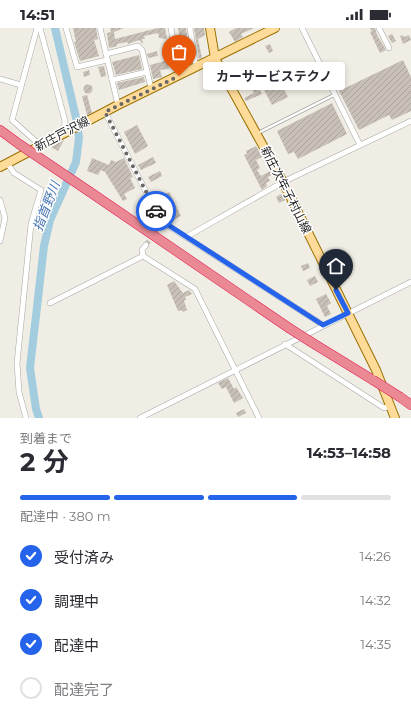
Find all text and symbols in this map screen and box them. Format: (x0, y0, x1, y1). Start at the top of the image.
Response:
text: 14:51 (20, 5, 55, 24)
pin (162, 35, 196, 76)
icon: bag (168, 41, 190, 63)
callout: カーサービステクノ (203, 62, 345, 90)
text: カーサービステクノ (216, 68, 332, 84)
street label: 新庄戸沢線 (32, 113, 92, 154)
street label: 新庄次年子村山線 (258, 144, 315, 236)
water label: 指首野川 (29, 177, 64, 233)
courier (136, 191, 176, 231)
icon: car (145, 200, 167, 222)
pin (319, 249, 353, 290)
icon: home (325, 255, 347, 277)
text: 到着まで (20, 430, 72, 446)
text: 14:53–14:58 (307, 443, 391, 462)
text: 2 分 (20, 446, 69, 478)
text: 配達中 · 380 m (20, 508, 111, 524)
icon: check (20, 545, 42, 567)
text: 受付済み (54, 548, 114, 567)
text: 14:26 (360, 548, 391, 564)
icon: check (20, 589, 42, 611)
text: 調理中 (54, 592, 99, 611)
text: 14:32 (360, 592, 391, 608)
icon: check (20, 633, 42, 655)
text: 配達中 (54, 636, 99, 655)
text: 14:35 (360, 636, 391, 652)
text: 配達完了 (54, 680, 114, 699)

